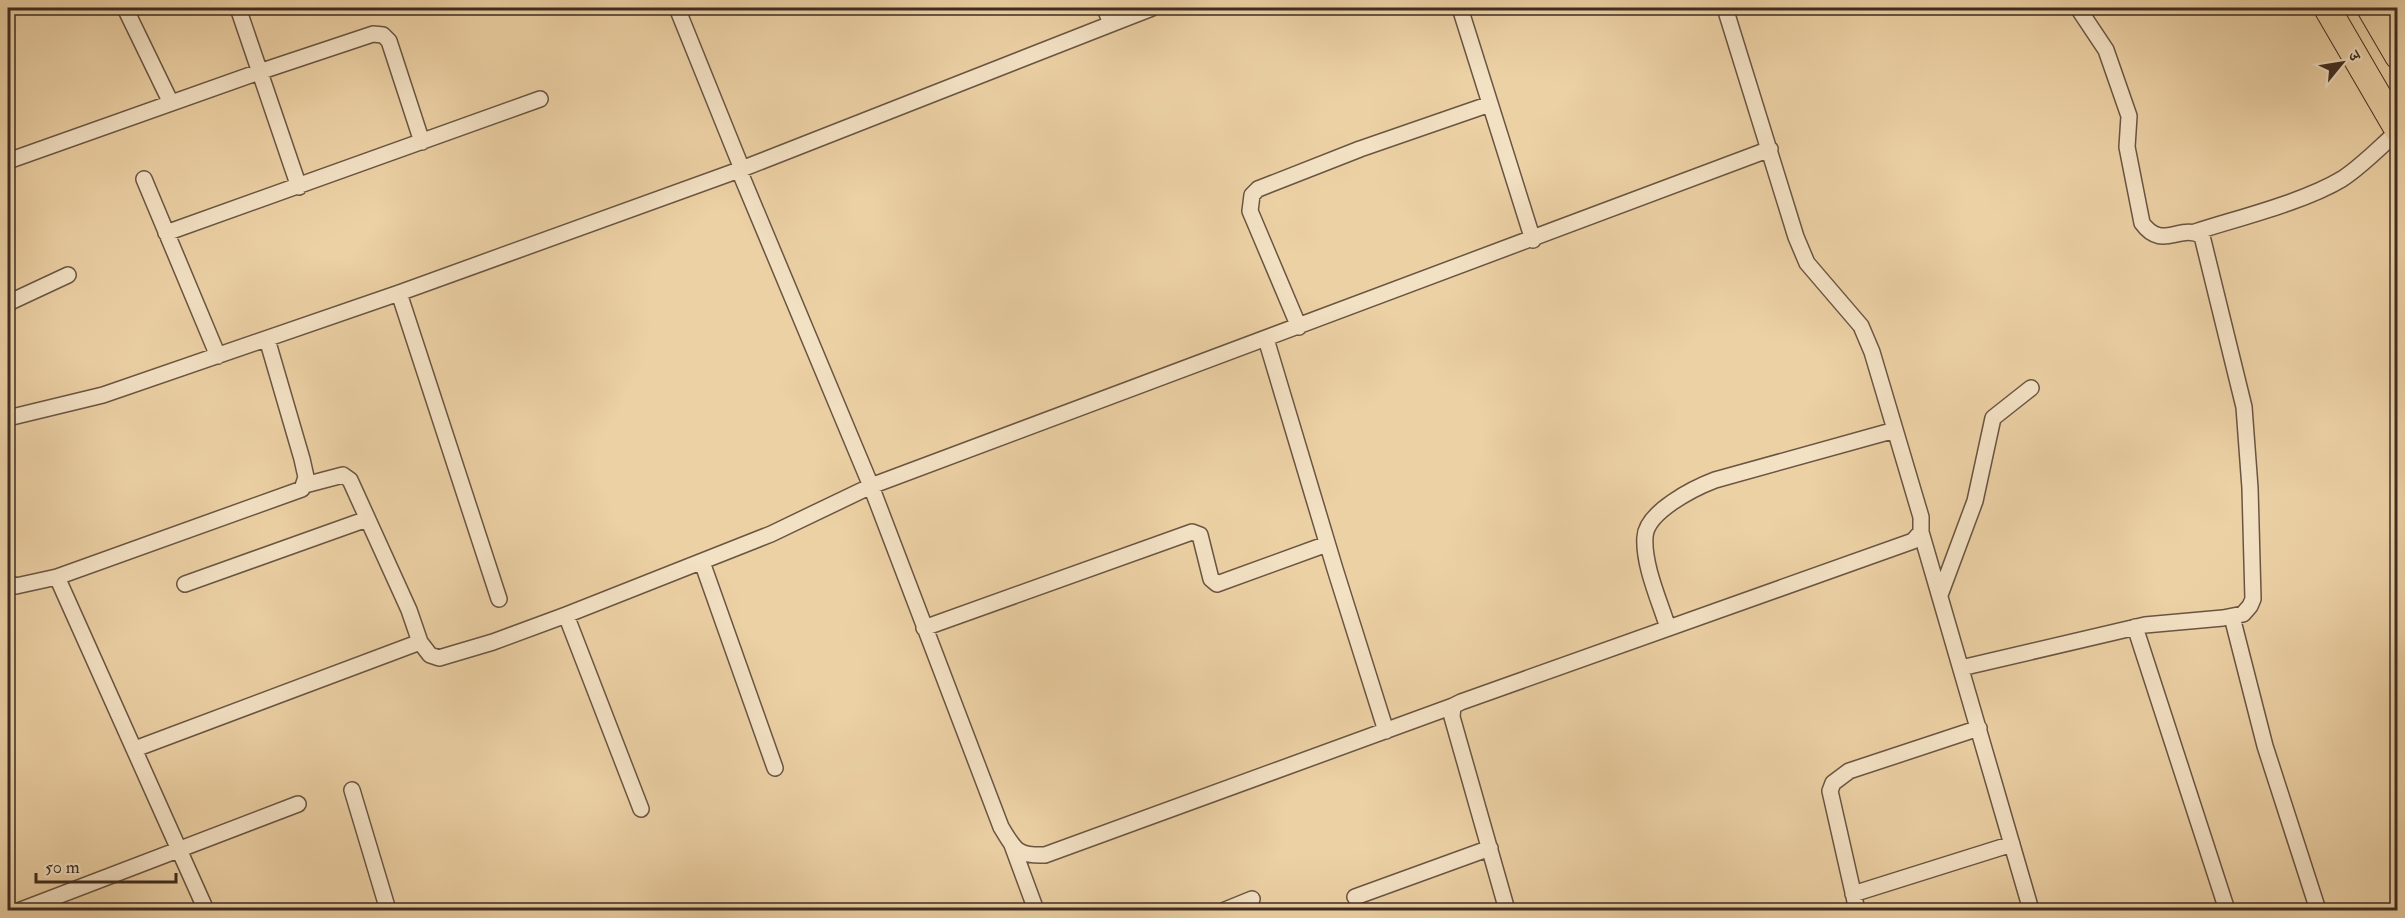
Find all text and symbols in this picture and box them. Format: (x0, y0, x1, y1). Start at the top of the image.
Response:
north arrow (2312, 33, 2372, 93)
text: उ (2343, 47, 2366, 66)
scale bar (36, 846, 176, 884)
text: 50 m (45, 856, 80, 879)

